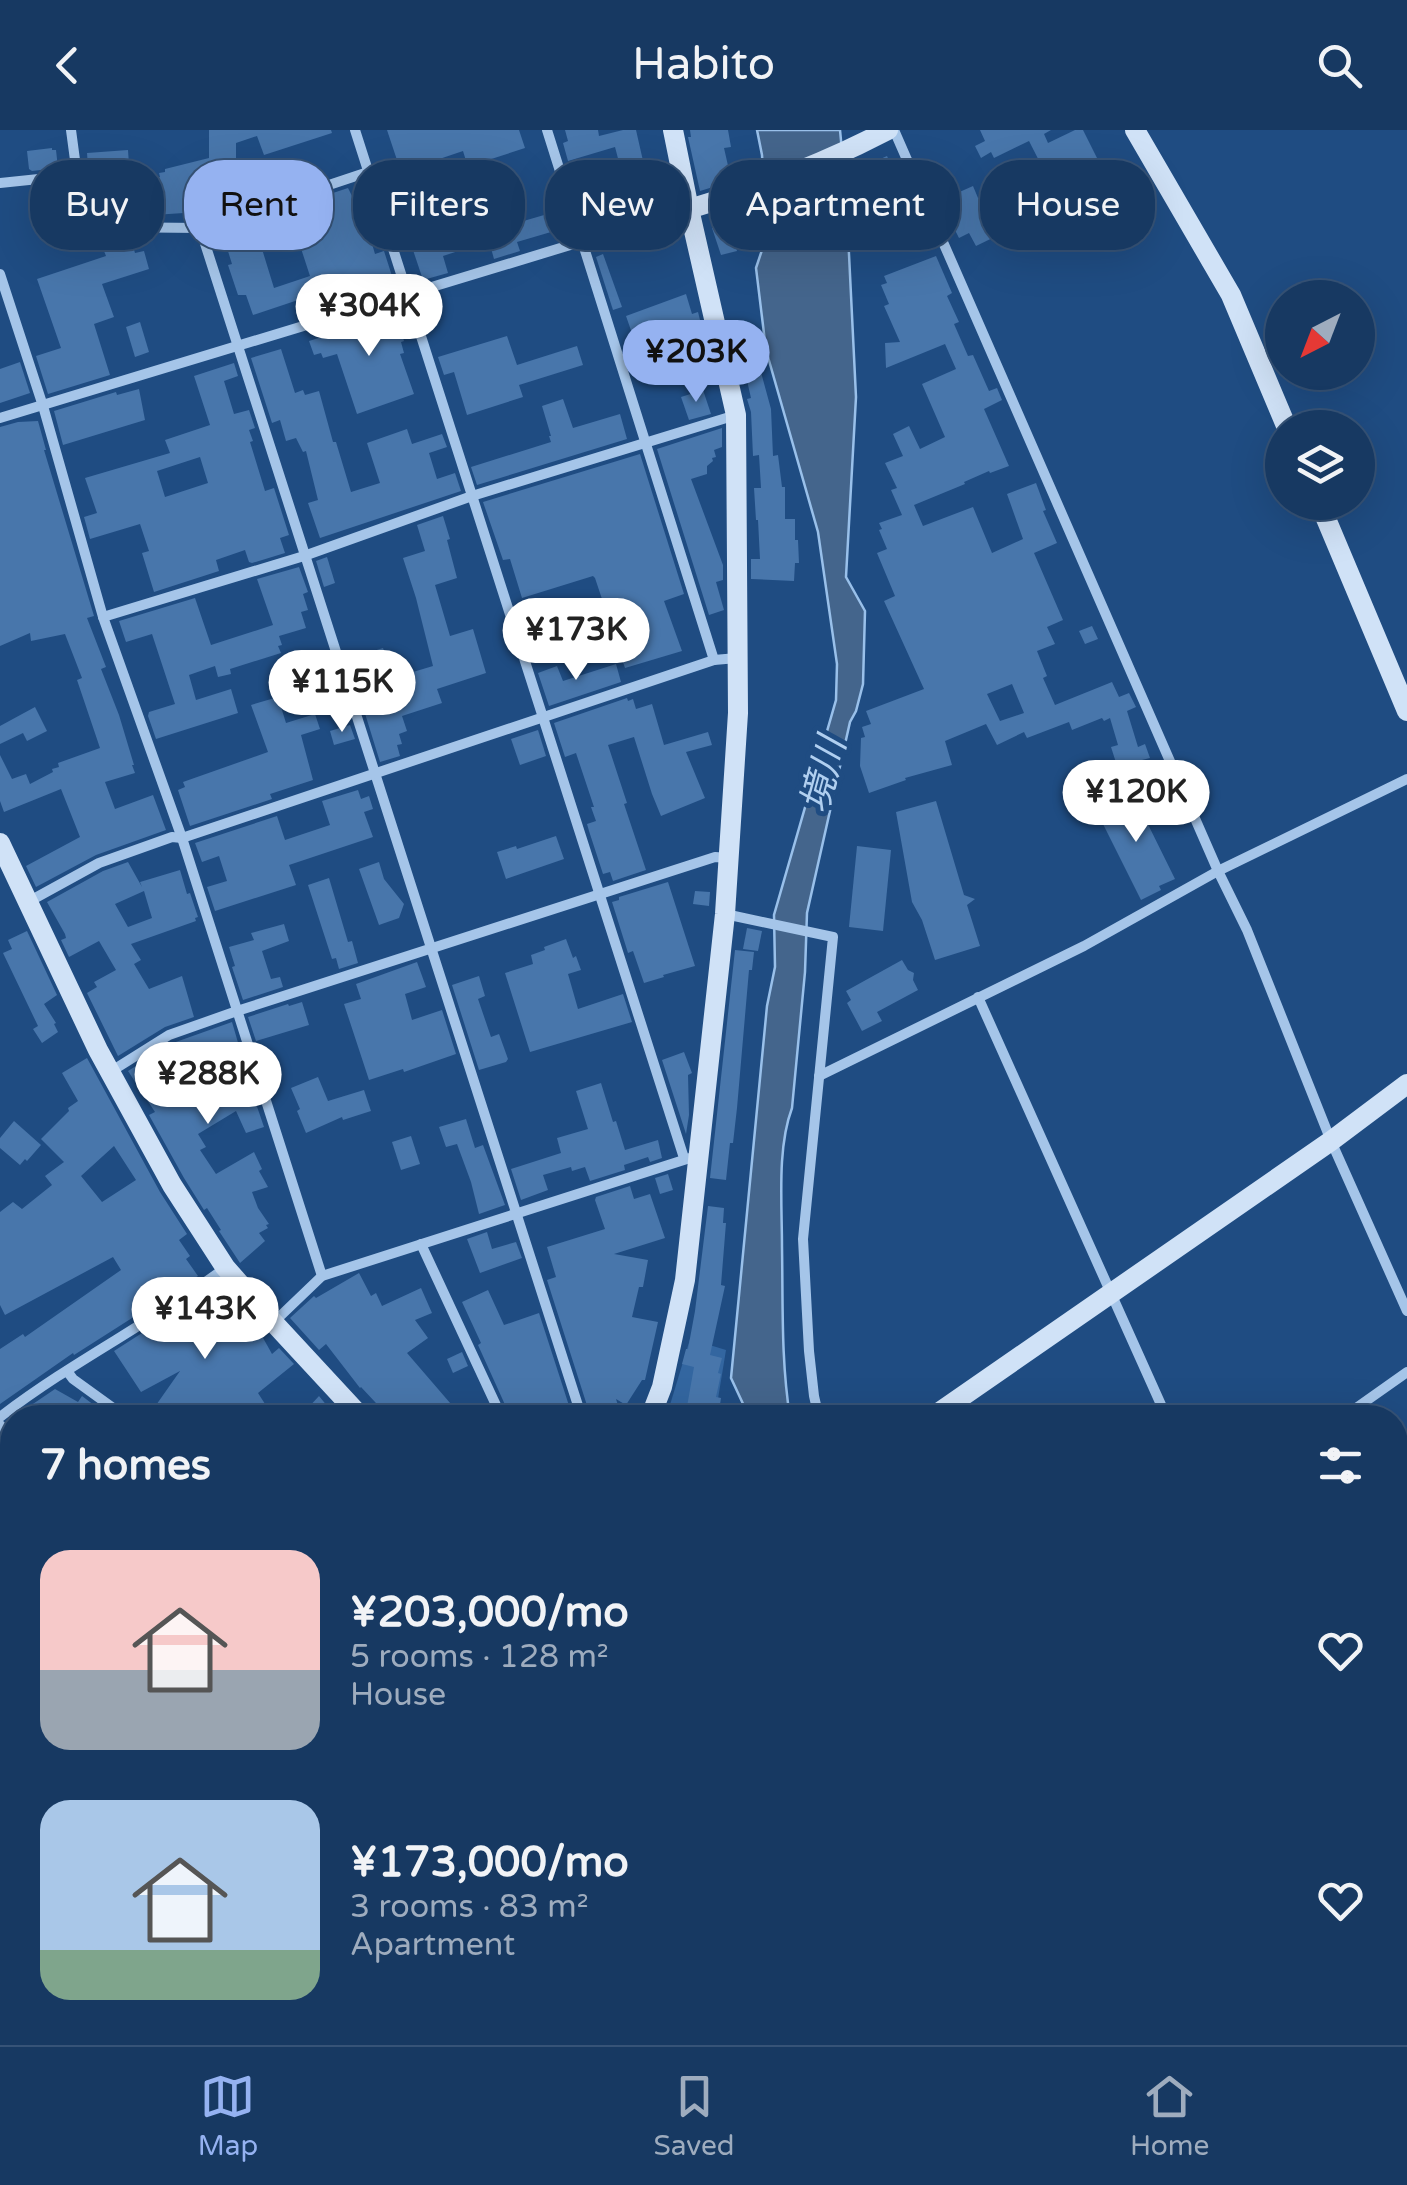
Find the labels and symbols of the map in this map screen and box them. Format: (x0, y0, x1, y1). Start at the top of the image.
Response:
pin: ¥304K (299, 274, 439, 359)
north arrow (1265, 280, 1375, 390)
pin: ¥203K (626, 320, 766, 405)
pin: ¥173K (506, 598, 646, 683)
pin: ¥115K (272, 650, 412, 735)
water label: 境川 (792, 729, 857, 818)
pin: ¥120K (1066, 760, 1206, 845)
pin: ¥288K (138, 1042, 278, 1127)
pin: ¥143K (135, 1277, 275, 1362)

